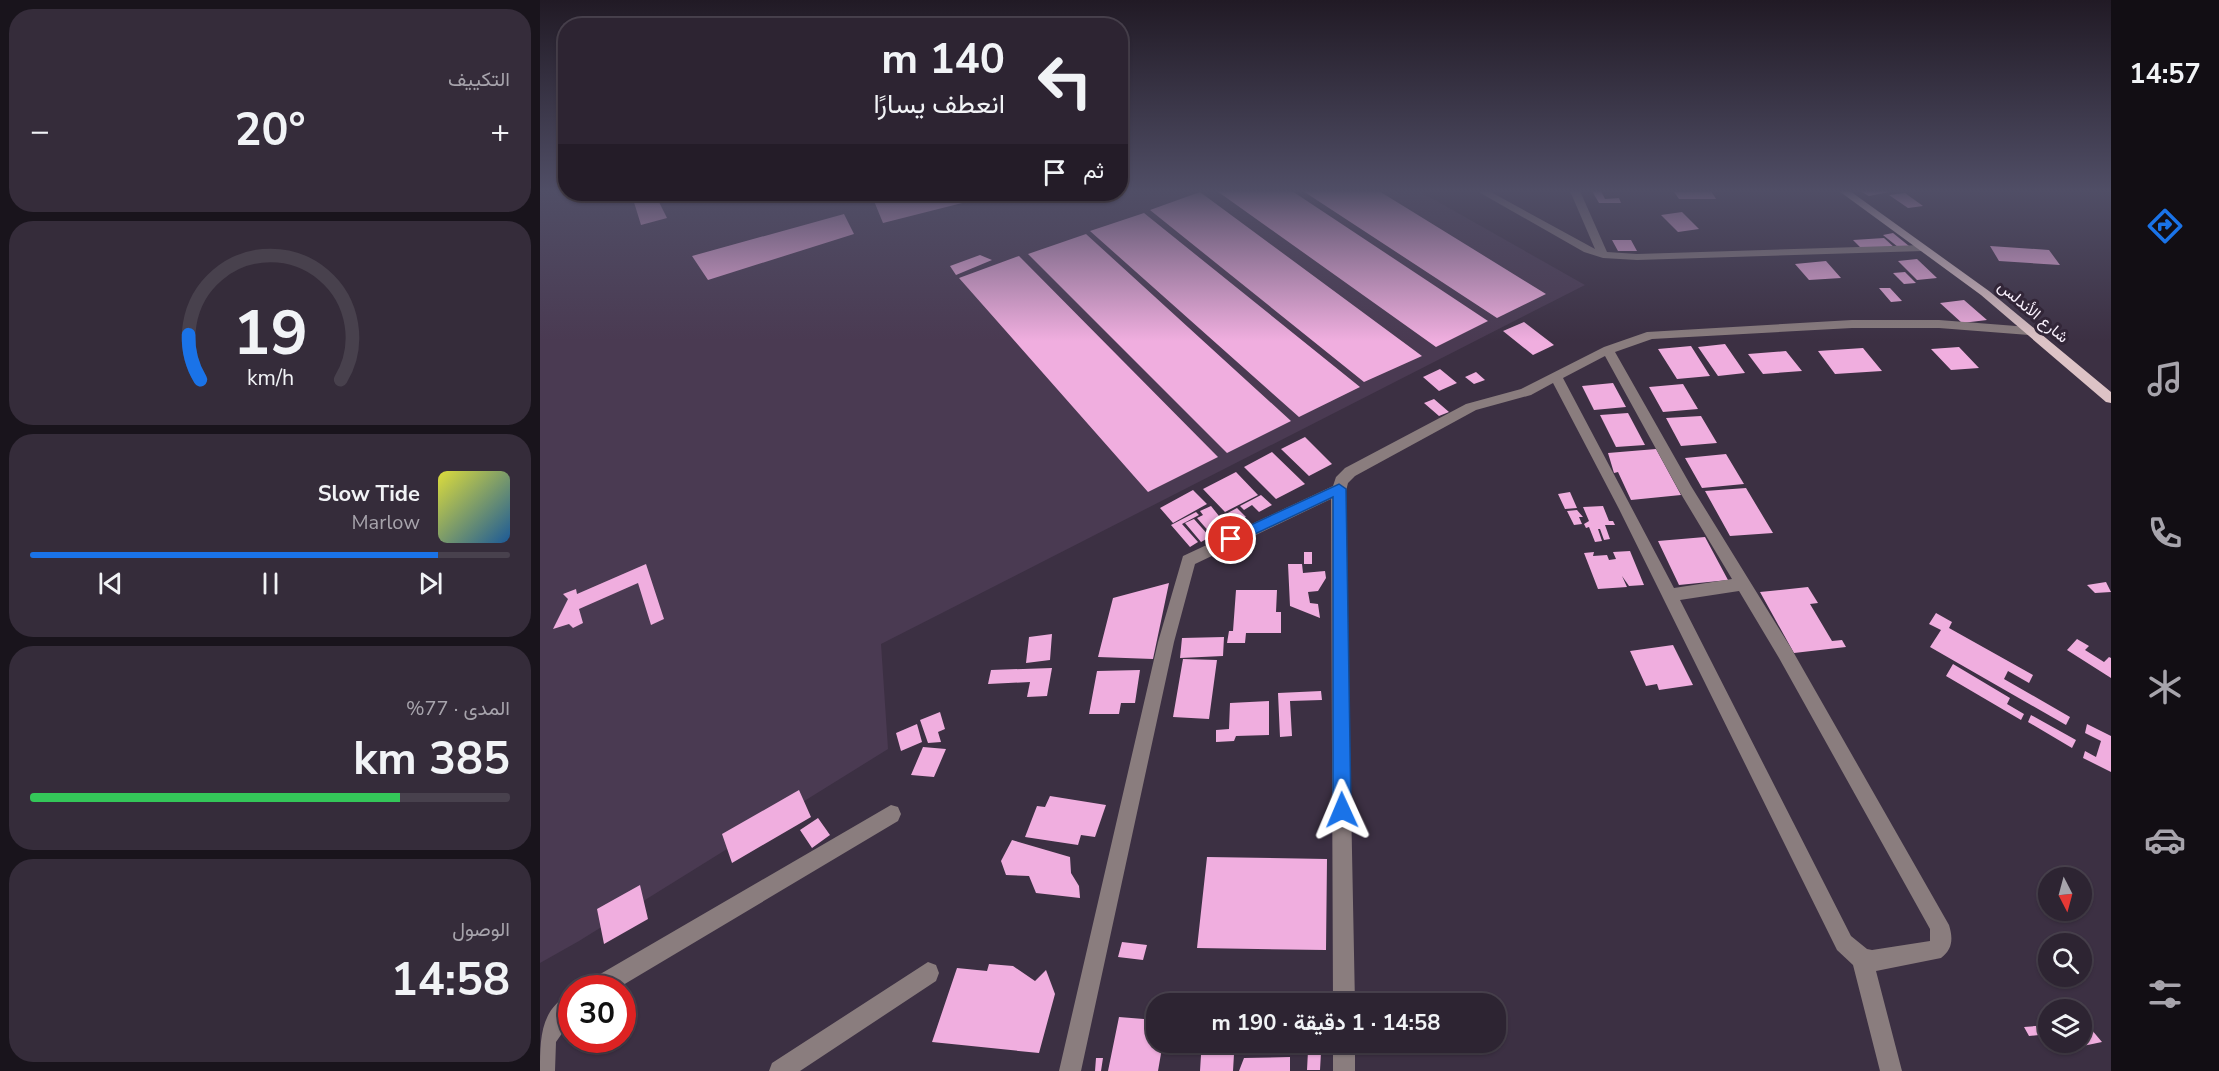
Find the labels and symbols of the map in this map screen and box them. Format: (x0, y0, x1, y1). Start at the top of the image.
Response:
street label: شارع الأندلس (1993, 276, 2073, 348)
pin (1205, 513, 1256, 564)
position arrow (1310, 778, 1374, 842)
north arrow (2038, 867, 2092, 921)
speed limit sign: 30 (558, 975, 636, 1053)

